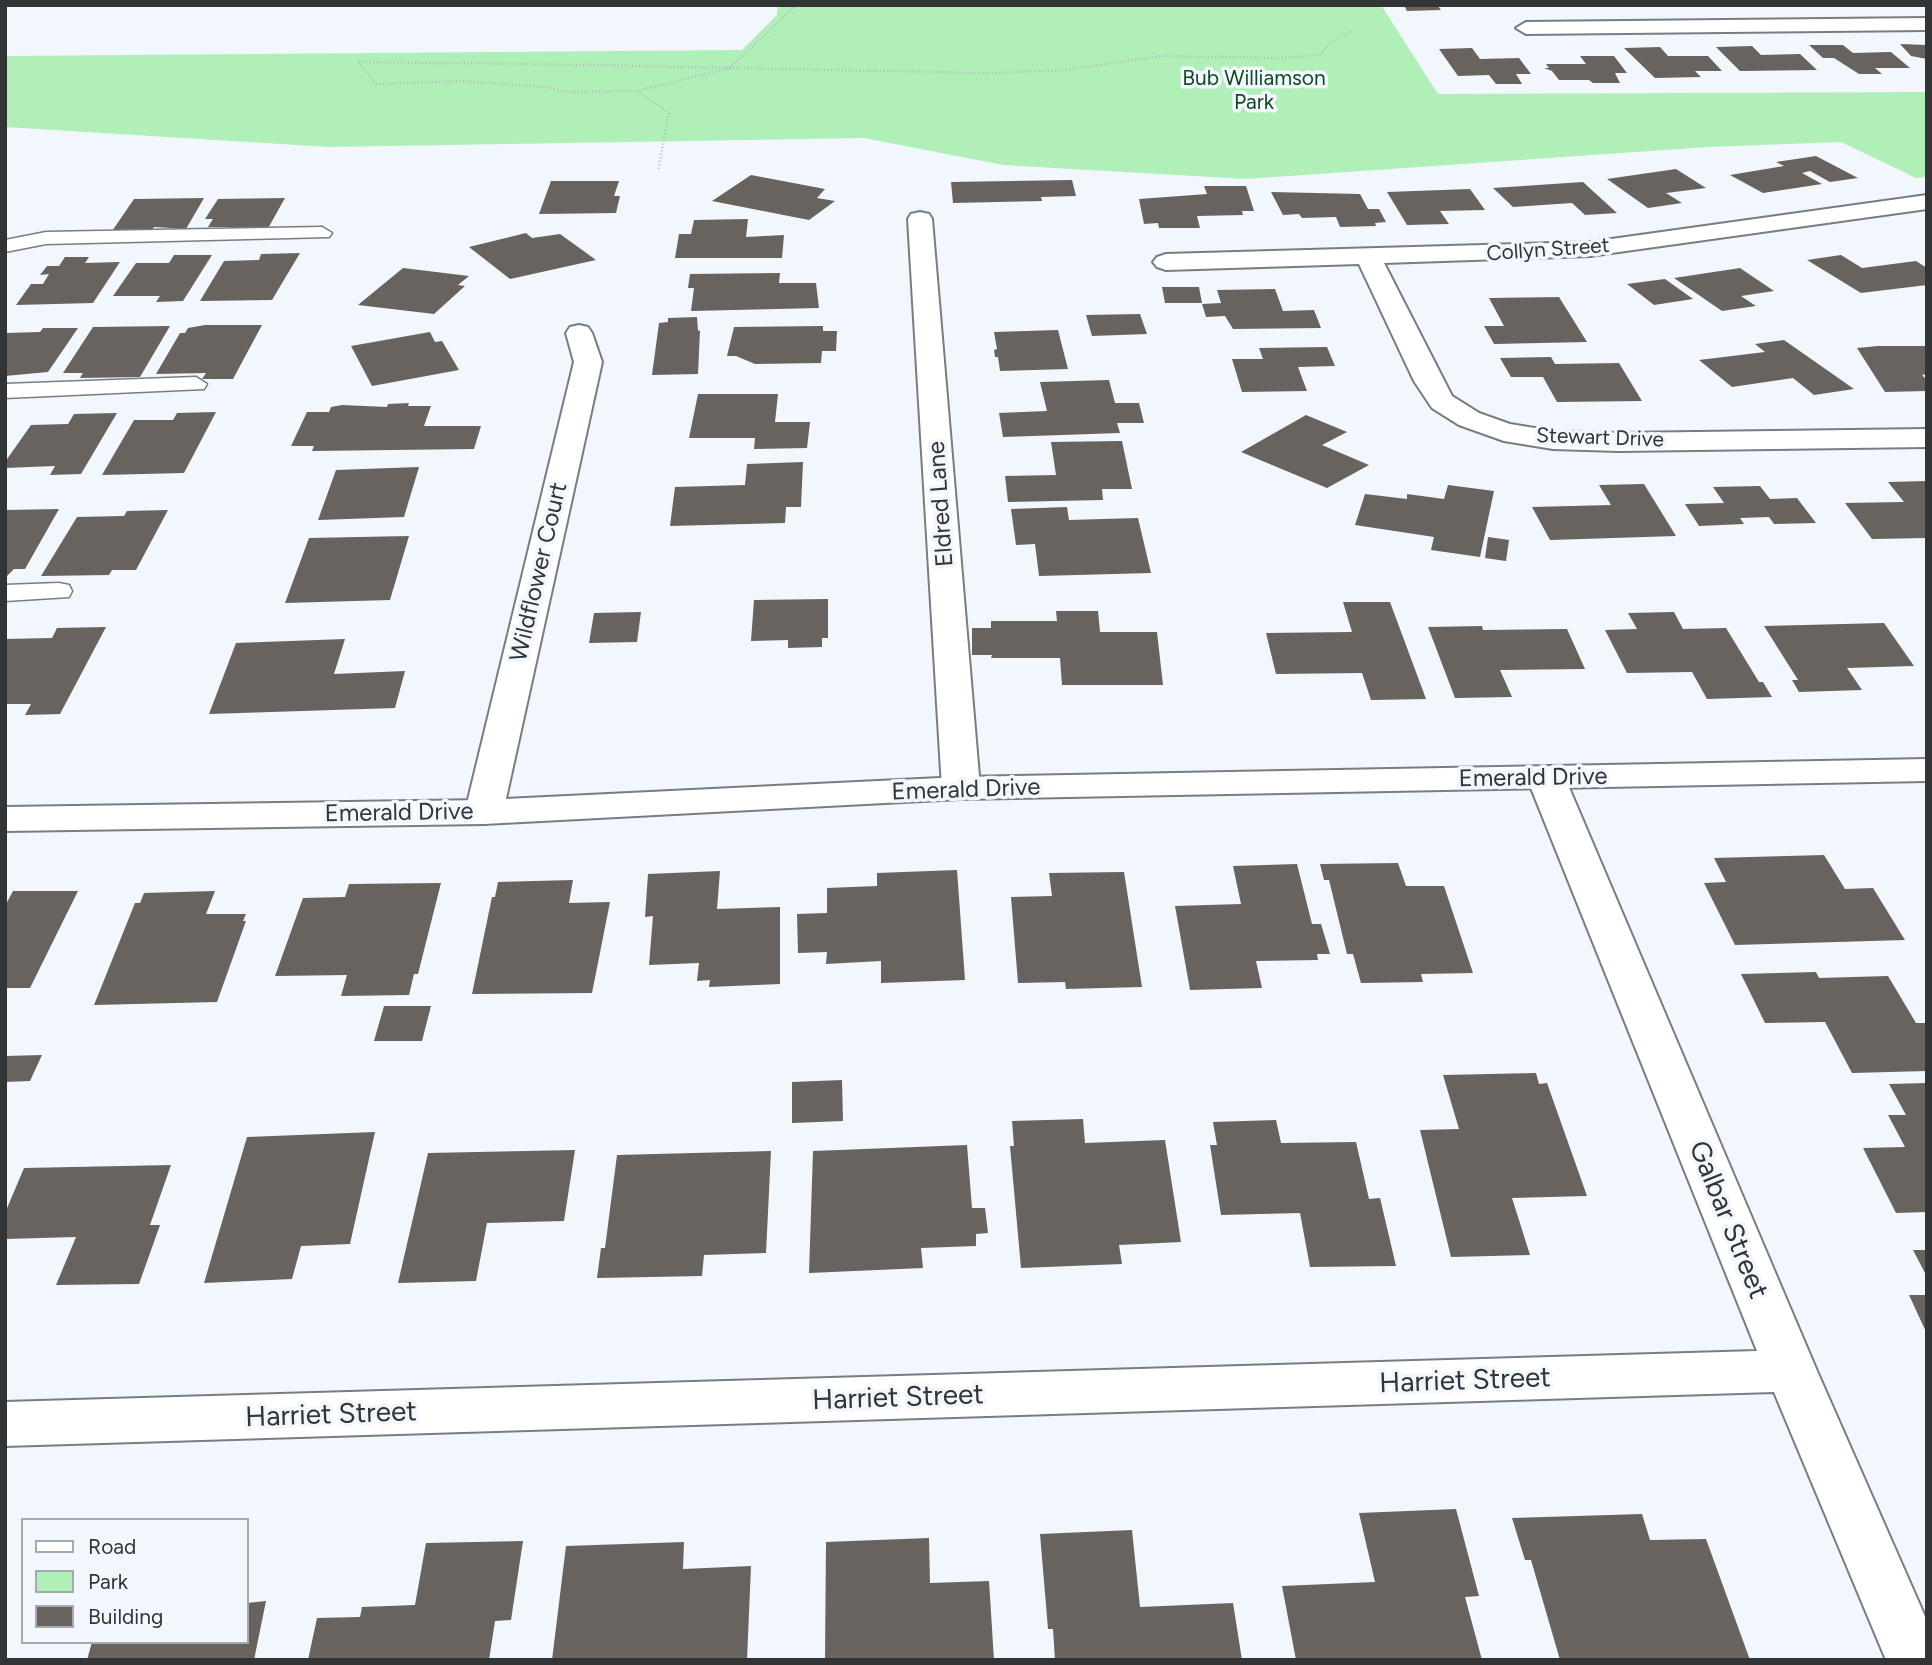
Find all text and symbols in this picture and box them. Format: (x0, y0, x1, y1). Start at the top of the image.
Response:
park label: Bub Williamson Park (1182, 66, 1326, 116)
street label: Collyn Street (1486, 233, 1610, 267)
street label: Stewart Drive (1536, 423, 1664, 453)
street label: Eldred Lane (922, 440, 960, 568)
street label: Wildflower Court (504, 480, 574, 664)
street label: Emerald Drive (1458, 762, 1608, 794)
street label: Emerald Drive (891, 773, 1041, 807)
street label: Emerald Drive (324, 797, 474, 829)
street label: Galbar Street (1681, 1136, 1775, 1304)
street label: Harriet Street (1379, 1361, 1551, 1401)
street label: Harriet Street (812, 1378, 984, 1418)
street label: Harriet Street (245, 1395, 417, 1435)
legend (21, 1518, 248, 1644)
text: Road (88, 1534, 136, 1559)
text: Park (88, 1569, 128, 1594)
text: Building (88, 1604, 163, 1629)

